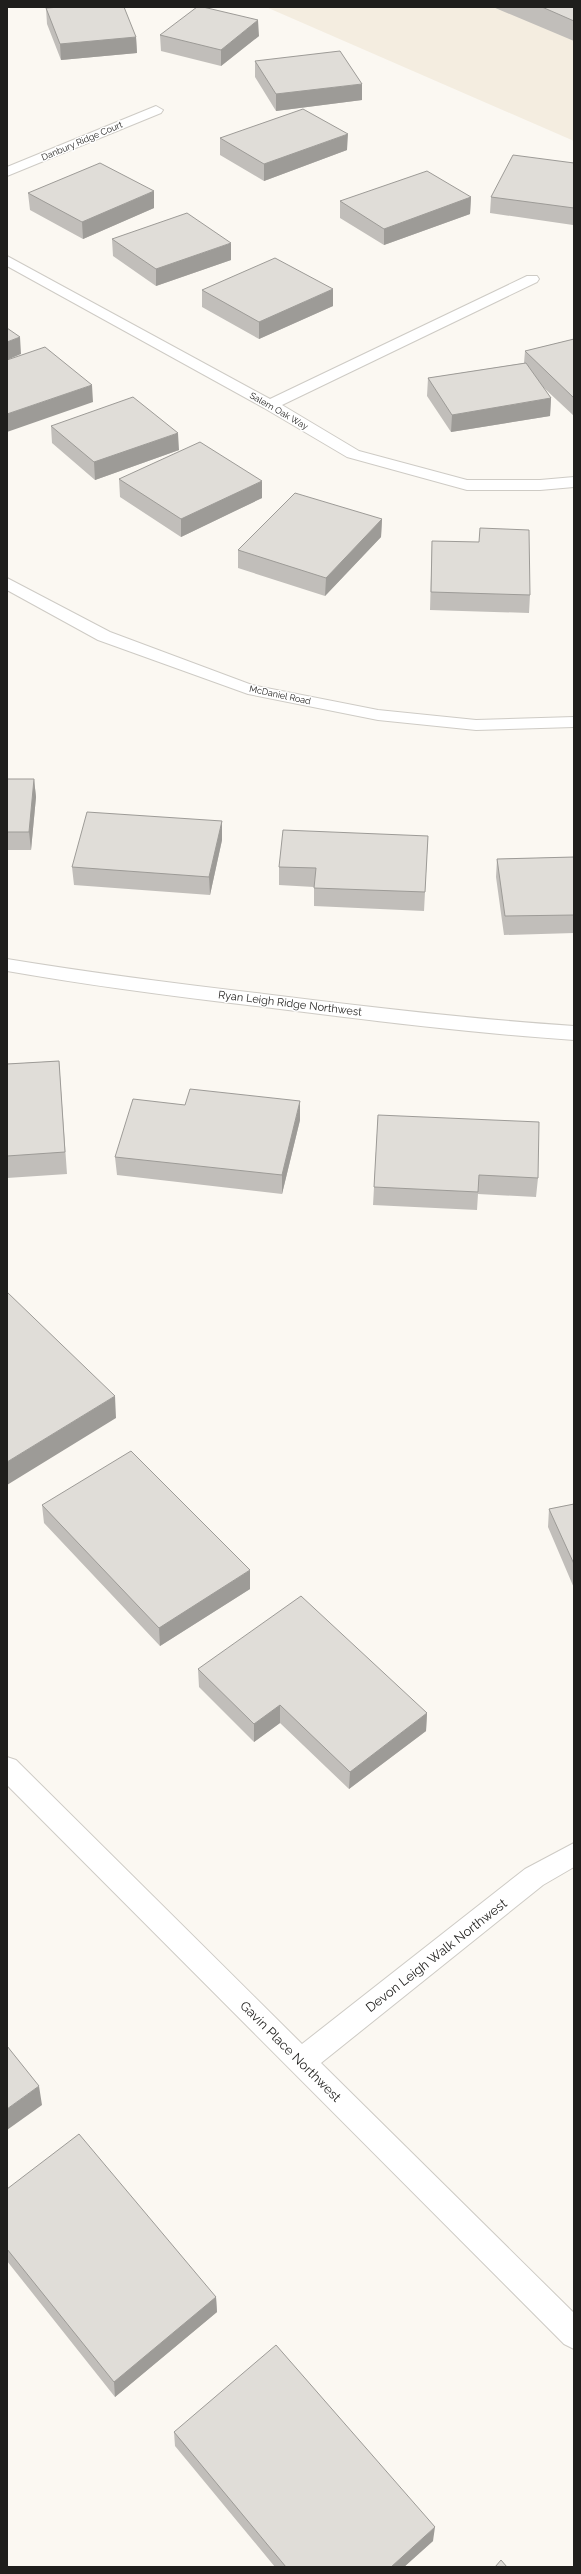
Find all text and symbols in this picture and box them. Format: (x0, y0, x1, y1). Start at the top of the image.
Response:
street label: Danbury Ridge Court (40, 119, 124, 163)
street label: Salem Oak Way (248, 390, 310, 432)
street label: McDaniel Road (248, 684, 312, 706)
street label: Ryan Leigh Ridge Northwest (217, 988, 363, 1019)
street label: Devon Leigh Walk Northwest (363, 1895, 510, 2015)
street label: Gavin Place Northwest (237, 1998, 345, 2105)

